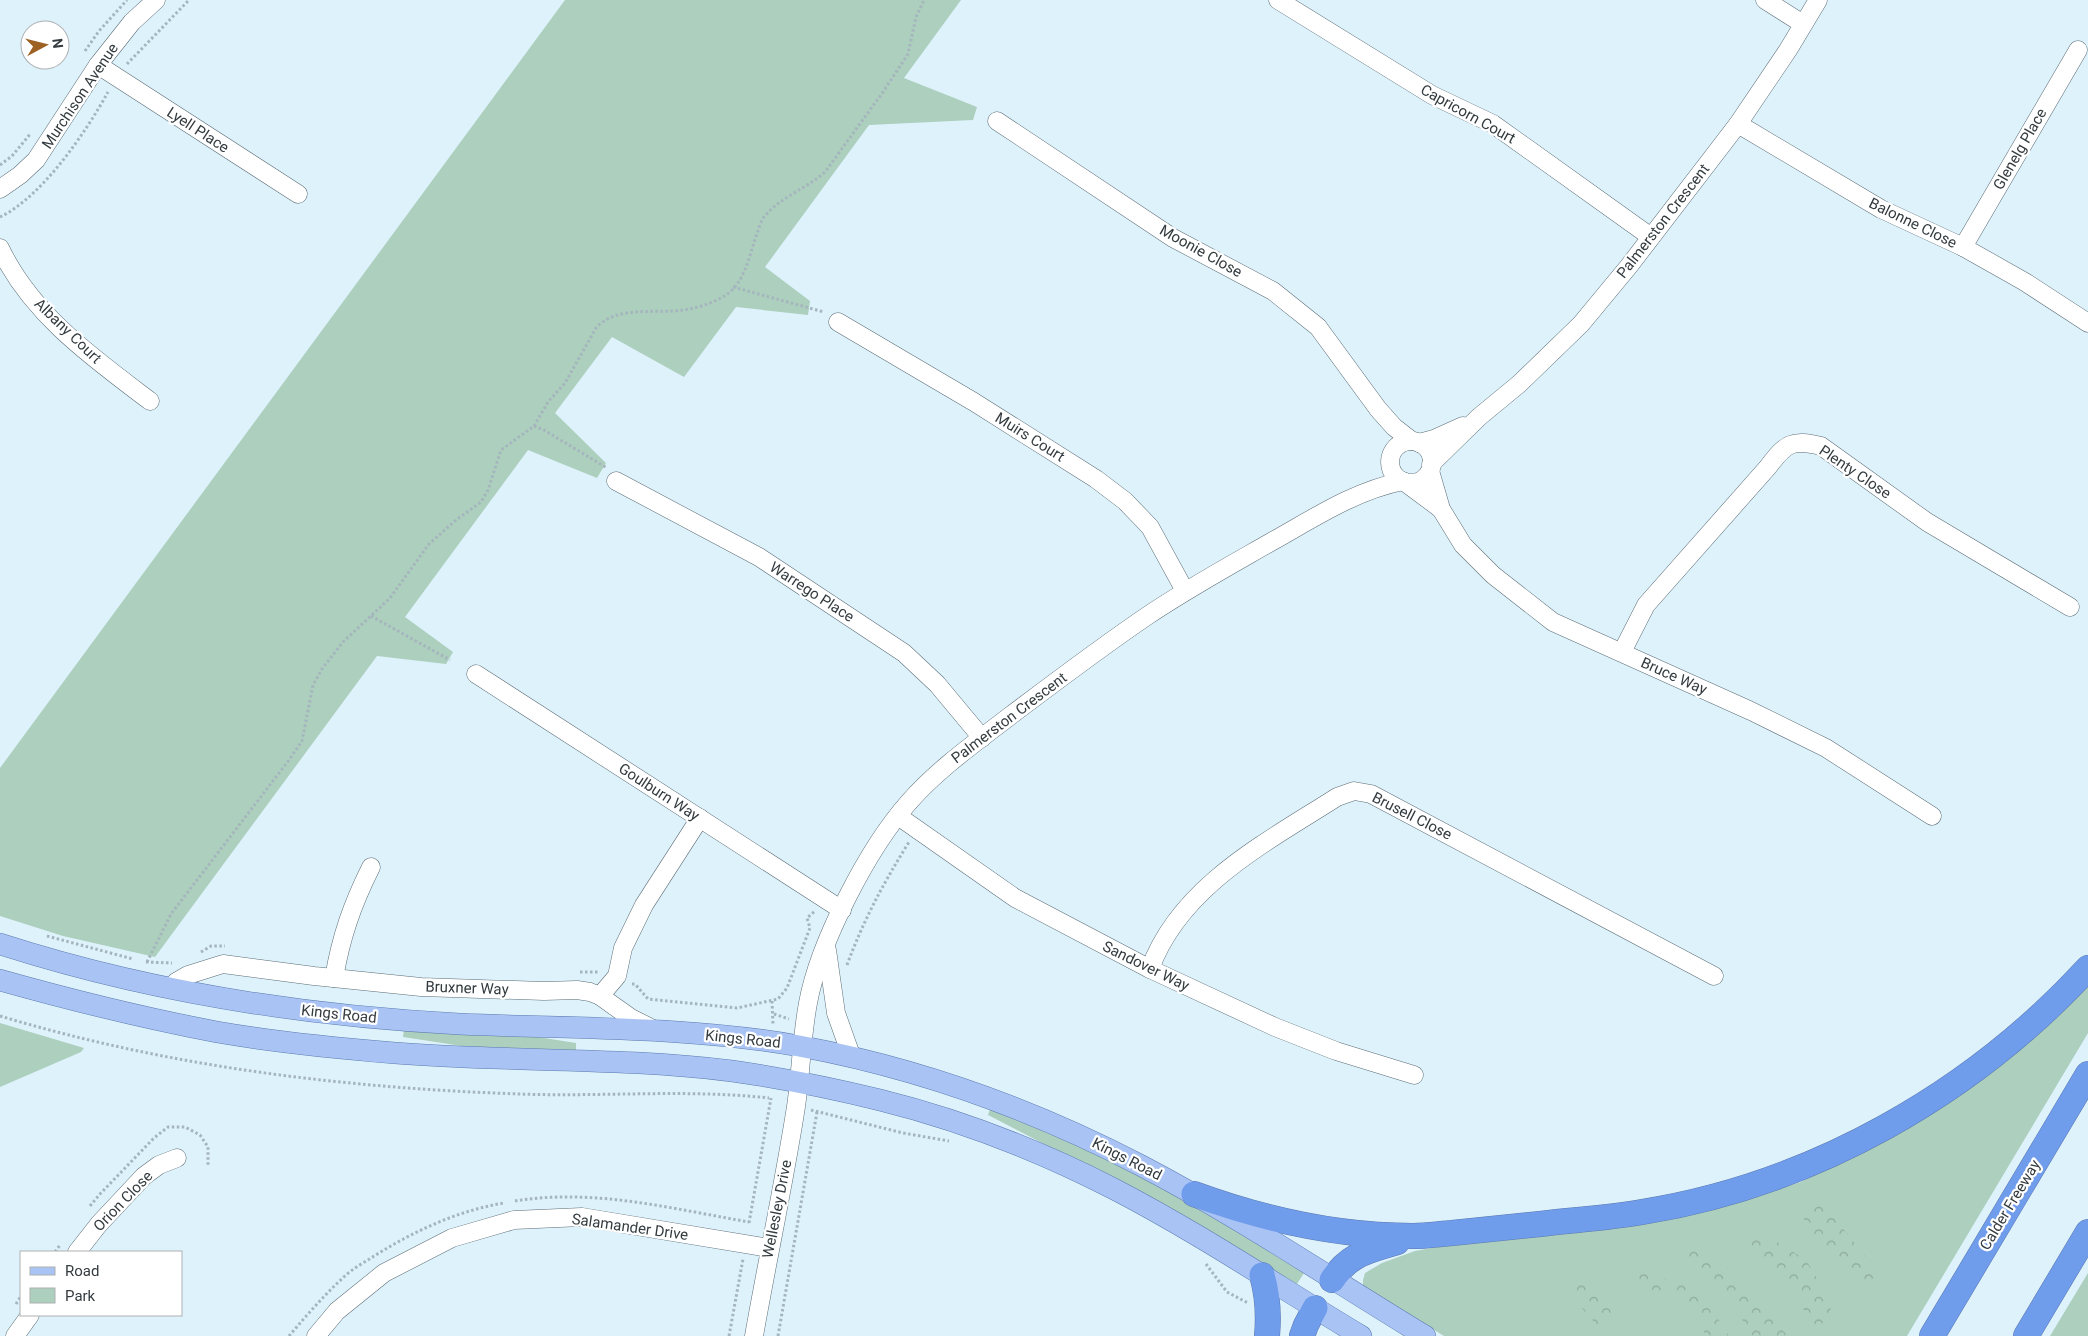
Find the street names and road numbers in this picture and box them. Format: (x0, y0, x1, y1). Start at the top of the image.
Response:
street label: Murchison Avenue (38, 40, 122, 152)
street label: Capricorn Court (1417, 81, 1519, 147)
street label: Lyell Place (164, 103, 232, 157)
street label: Glenelg Place (1989, 105, 2051, 193)
street label: Palmerston Crescent (1613, 160, 1713, 282)
street label: Balonne Close (1866, 194, 1960, 252)
street label: Moonie Close (1157, 221, 1245, 281)
street label: Albany Court (31, 295, 105, 367)
street label: Muirs Court (992, 409, 1068, 465)
street label: Plenty Close (1816, 441, 1894, 503)
street label: Warrego Place (766, 558, 858, 626)
street label: Bruce Way (1638, 653, 1710, 699)
street label: Palmerston Crescent (948, 669, 1070, 767)
street label: Goulburn Way (615, 759, 703, 825)
street label: Brusell Close (1369, 788, 1455, 844)
street label: Sandover Way (1100, 937, 1192, 995)
street label: Bruxner Way (425, 978, 509, 998)
street label: Kings Road (300, 1001, 378, 1027)
street label: Kings Road (704, 1026, 782, 1052)
street label: Kings Road (1089, 1134, 1165, 1184)
street label: Calder Freeway (1976, 1157, 2044, 1253)
street label: Wellesley Drive (759, 1158, 795, 1260)
street label: Orion Close (90, 1167, 156, 1235)
street label: Salamander Drive (571, 1210, 689, 1244)

